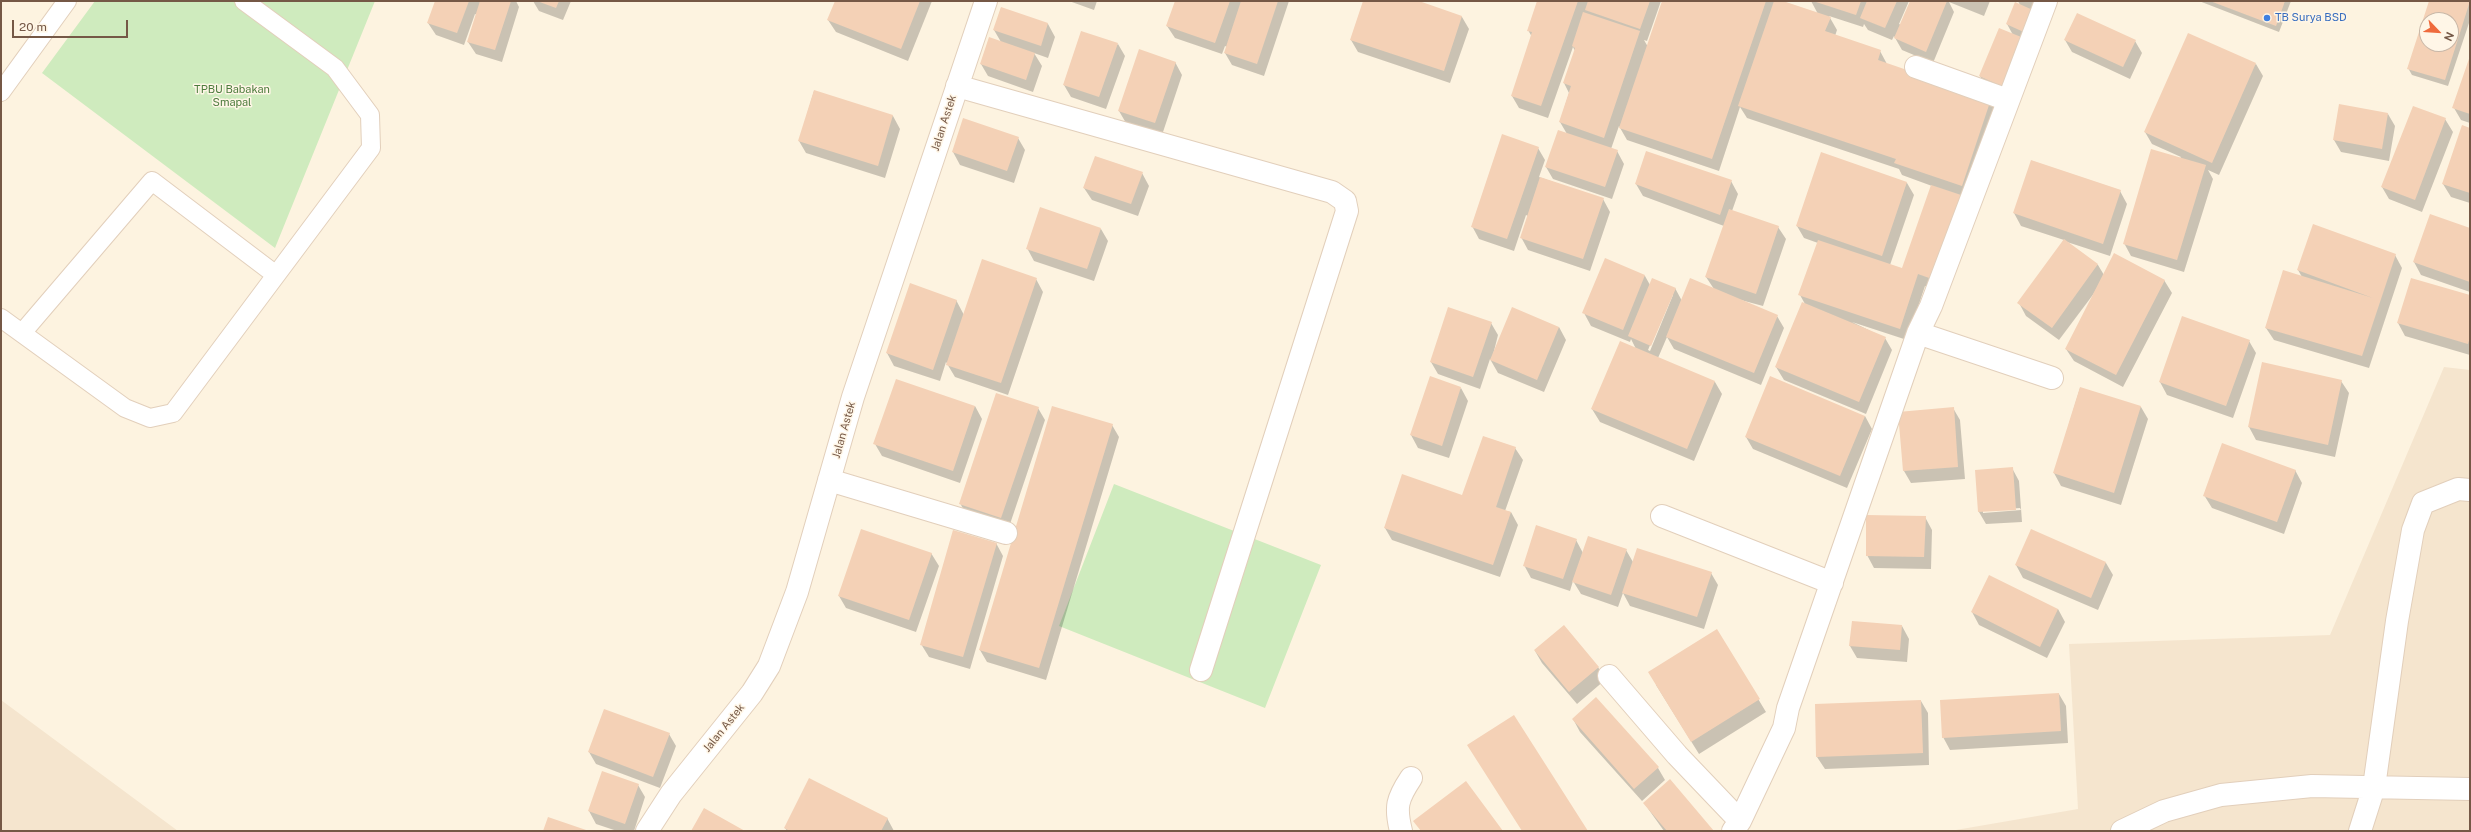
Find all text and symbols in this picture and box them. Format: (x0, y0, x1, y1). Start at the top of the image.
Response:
place label: TB Surya BSD (2275, 11, 2347, 25)
scale bar (14, 12, 130, 38)
north arrow (2419, 12, 2459, 52)
marker: TB Surya BSD (2262, 13, 2272, 23)
text: 20 m (19, 20, 47, 34)
text: N (2442, 30, 2456, 43)
park label: TPBU Babakan Smapal (194, 83, 270, 109)
street label: Jalan Astek (929, 93, 959, 153)
street label: Jalan Astek (830, 400, 858, 460)
street label: Jalan Astek (701, 701, 747, 755)

